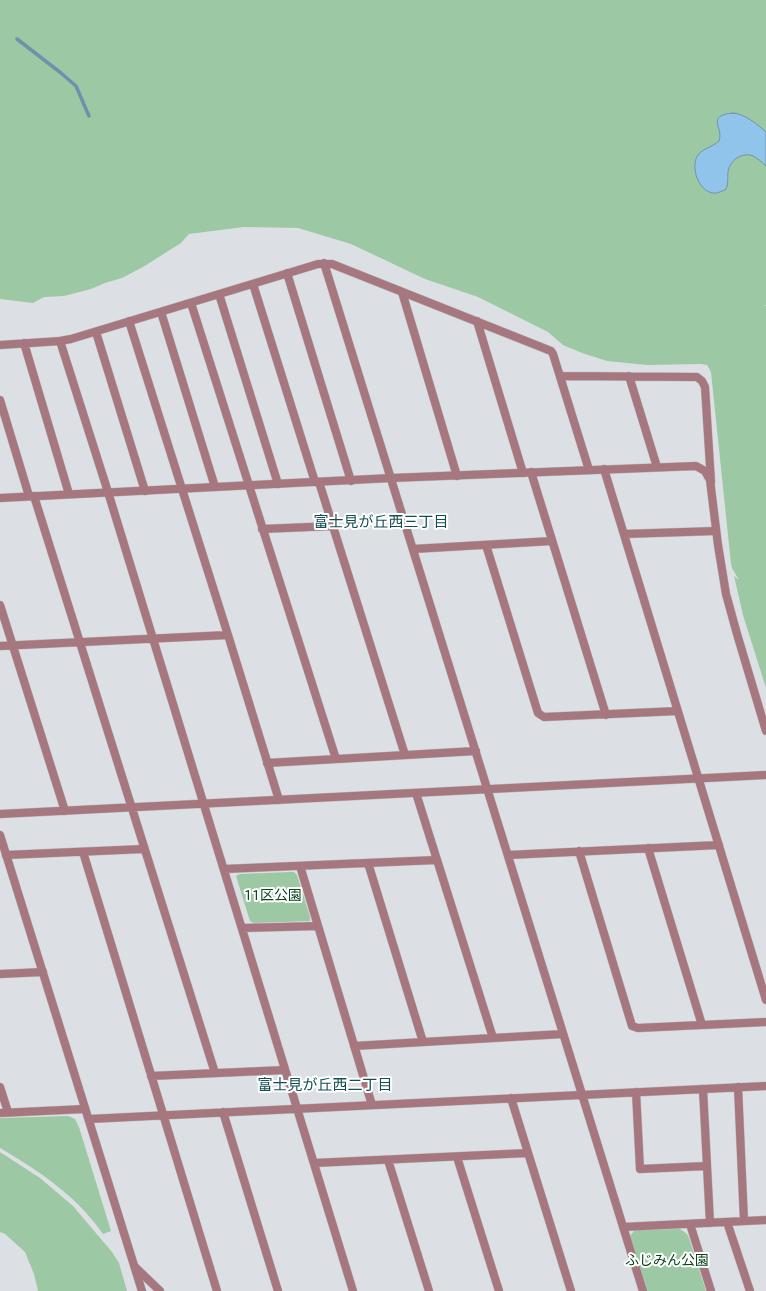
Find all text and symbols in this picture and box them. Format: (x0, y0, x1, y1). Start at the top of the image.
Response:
district label: 富士見が丘西三丁目 (314, 514, 448, 532)
park label: １１区公園 (244, 889, 302, 905)
district label: 富士見が丘西二丁目 (258, 1077, 392, 1095)
park label: ふじみん公園 (625, 1254, 709, 1270)

